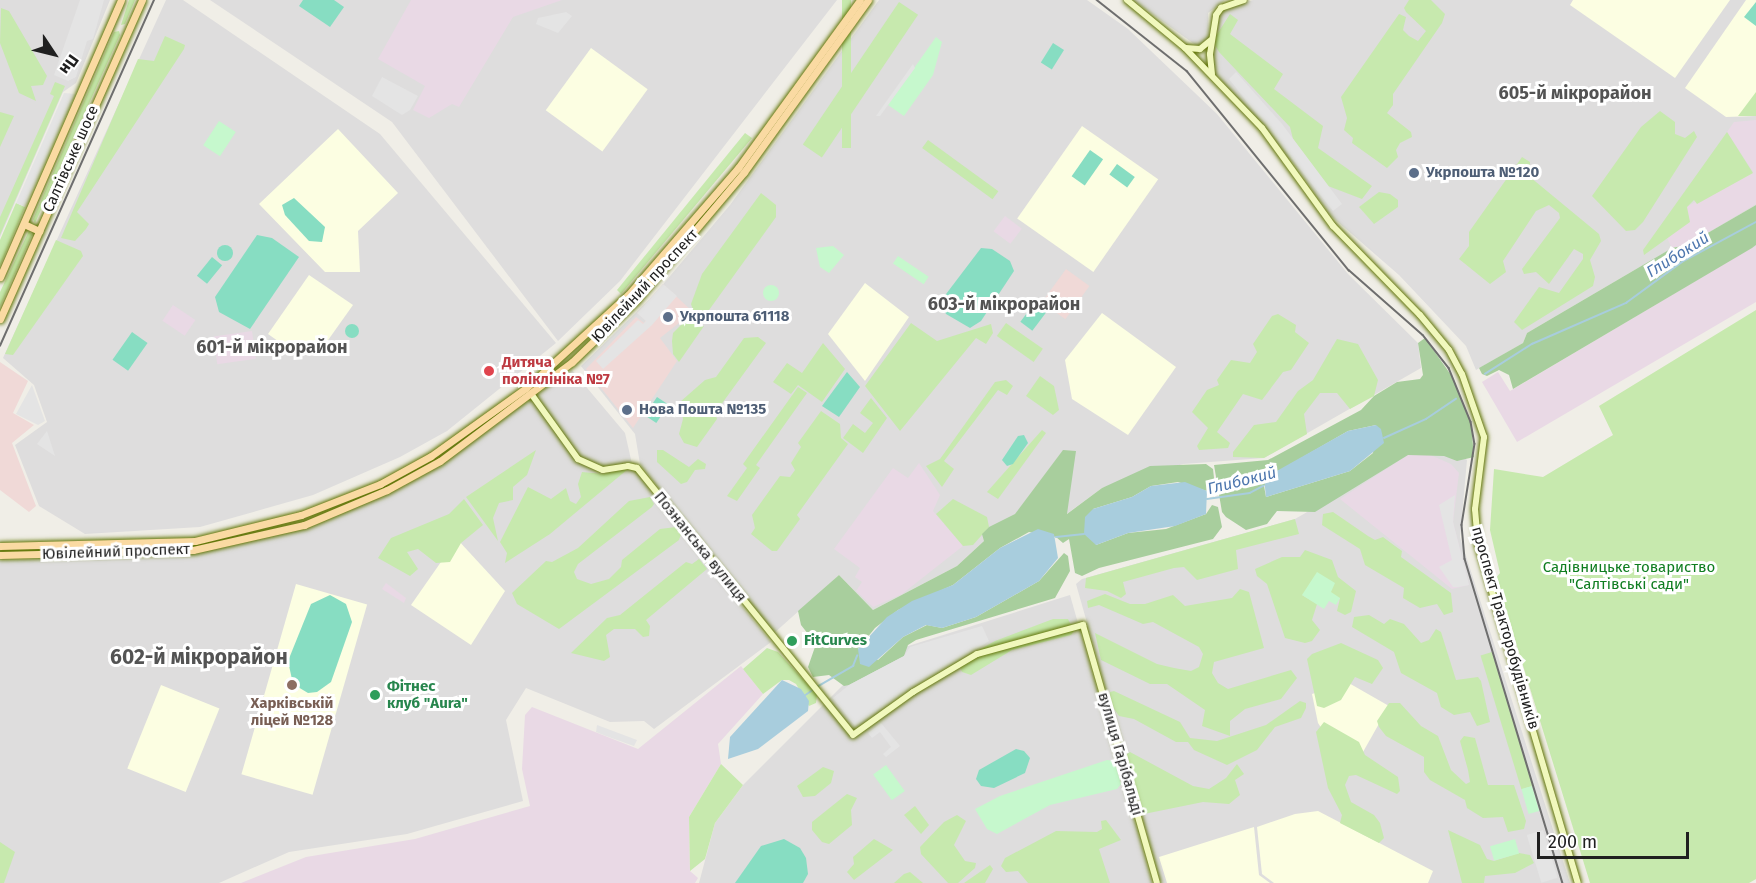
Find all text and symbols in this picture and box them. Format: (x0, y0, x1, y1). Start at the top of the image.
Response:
north arrow (24, 24, 84, 84)
text: Пн (56, 51, 83, 78)
district label: 605-й мікрорайон (1499, 82, 1651, 104)
street label: Салтівське шосе (39, 103, 103, 215)
place label: Укрпошта №120 (1426, 164, 1539, 182)
marker: Укрпошта №120 (1407, 166, 1421, 180)
street label: Ювілейний проспект (588, 226, 702, 346)
water label: Глибокий (1643, 228, 1713, 282)
district label: 603-й мікрорайон (928, 293, 1080, 315)
place label: Укрпошта 61118 (680, 308, 790, 326)
marker: Укрпошта 61118 (661, 310, 675, 324)
district label: 601-й мікрорайон (196, 336, 348, 358)
place label: Дитяча поліклініка №7 (502, 353, 610, 388)
marker: Дитяча поліклініка №7 (480, 362, 498, 380)
place label: Нова Пошта №135 (639, 401, 766, 419)
marker: Нова Пошта №135 (620, 403, 634, 417)
water label: Глибокий (1206, 463, 1278, 499)
street label: Познанська вулиця (650, 488, 750, 606)
street label: проспект Тракторобудівників (1467, 525, 1543, 731)
street label: Ювілейний проспект (42, 540, 190, 564)
park label: Садівницьке товариство "Салтівські сади" (1543, 558, 1715, 593)
place label: FitCurves (804, 632, 867, 650)
marker: FitCurves (785, 634, 799, 648)
district label: 602-й мікрорайон (110, 644, 288, 670)
place label: Фітнес клуб "Aura" (387, 677, 467, 712)
marker: Харківській ліцей №128 (285, 678, 299, 692)
marker: Фітнес клуб "Aura" (368, 688, 382, 702)
street label: вулиця Гарібальді (1094, 690, 1146, 818)
place label: Харківській ліцей №128 (251, 694, 333, 729)
scale bar (1540, 820, 1692, 858)
text: 200 m (1548, 831, 1597, 853)

